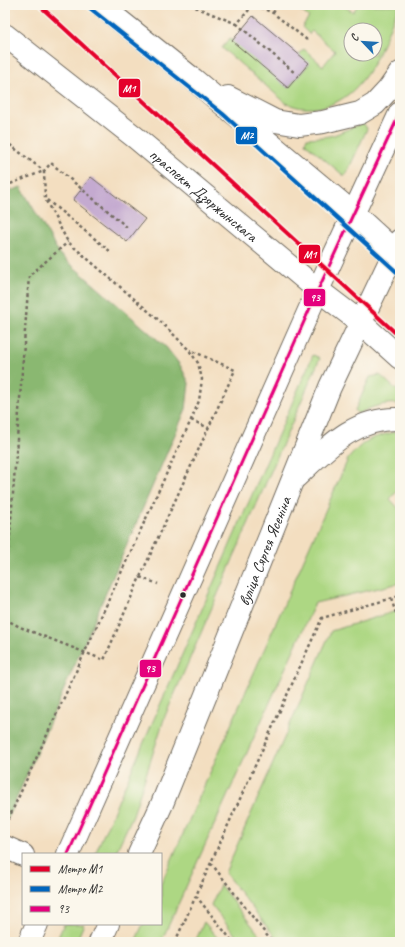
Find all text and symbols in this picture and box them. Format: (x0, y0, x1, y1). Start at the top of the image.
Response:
north arrow (343, 22, 383, 62)
text: С (346, 31, 362, 43)
line badge: M1 (118, 78, 141, 98)
text: M1 (123, 81, 137, 95)
line badge: M2 (235, 126, 258, 145)
text: M2 (241, 128, 255, 142)
street label: праспект Дзяржынскага (145, 145, 262, 247)
line badge: M1 (298, 244, 321, 264)
text: M1 (304, 247, 318, 261)
line badge: 93 (303, 288, 326, 307)
text: 93 (310, 290, 321, 304)
street label: вуліца Сяргея Ясеніна (234, 493, 296, 609)
unlabelled marker (178, 590, 188, 600)
line badge: 93 (139, 659, 162, 678)
text: 93 (145, 661, 156, 675)
legend (22, 853, 162, 925)
text: Метро M1 (58, 861, 103, 877)
text: Метро M2 (58, 881, 104, 897)
text: 93 (58, 901, 70, 917)

